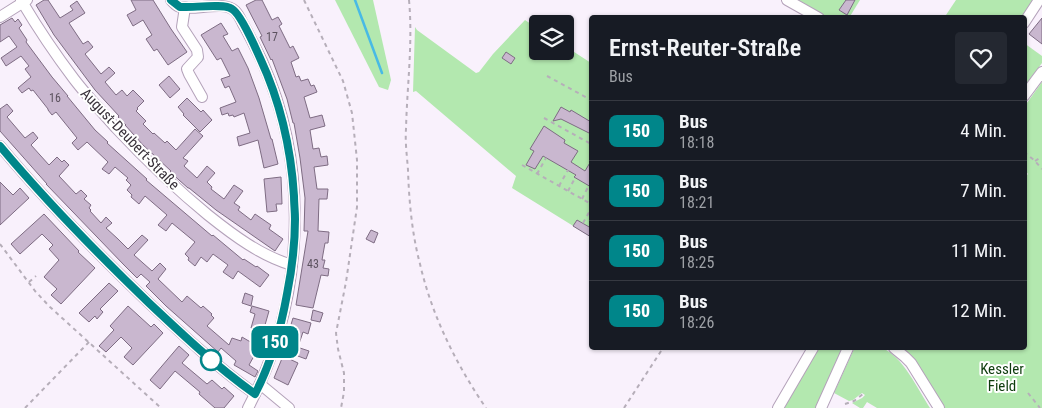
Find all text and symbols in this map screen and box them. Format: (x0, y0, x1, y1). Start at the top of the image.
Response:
map controls (529, 15, 574, 60)
button: layers (529, 15, 574, 60)
house number: 17 (266, 30, 278, 44)
button: heart (955, 32, 1007, 84)
text: Ernst-Reuter-Straße (609, 34, 801, 62)
text: Bus (609, 67, 633, 86)
street label: August-Deubert-Straße (77, 84, 183, 194)
house number: 16 (49, 91, 61, 105)
text: Bus (679, 110, 708, 133)
text: 4 Min. (960, 119, 1007, 142)
text: 150 (623, 120, 650, 141)
text: 18:18 (679, 133, 714, 152)
text: Bus (679, 170, 708, 193)
text: 7 Min. (960, 179, 1007, 202)
text: 150 (623, 180, 650, 201)
text: 18:21 (679, 193, 714, 212)
text: Bus (679, 230, 708, 253)
text: 11 Min. (951, 239, 1007, 262)
text: 150 (623, 240, 650, 261)
text: 18:25 (679, 253, 714, 272)
house number: 43 (307, 257, 319, 271)
text: Bus (679, 290, 708, 313)
text: 12 Min. (951, 299, 1007, 322)
text: 150 (623, 300, 650, 321)
text: 18:26 (679, 313, 714, 332)
line badge: 150 (246, 326, 304, 358)
text: 150 (261, 331, 289, 352)
unlabelled marker (200, 349, 222, 371)
park label: Kessler Field (980, 360, 1024, 395)

